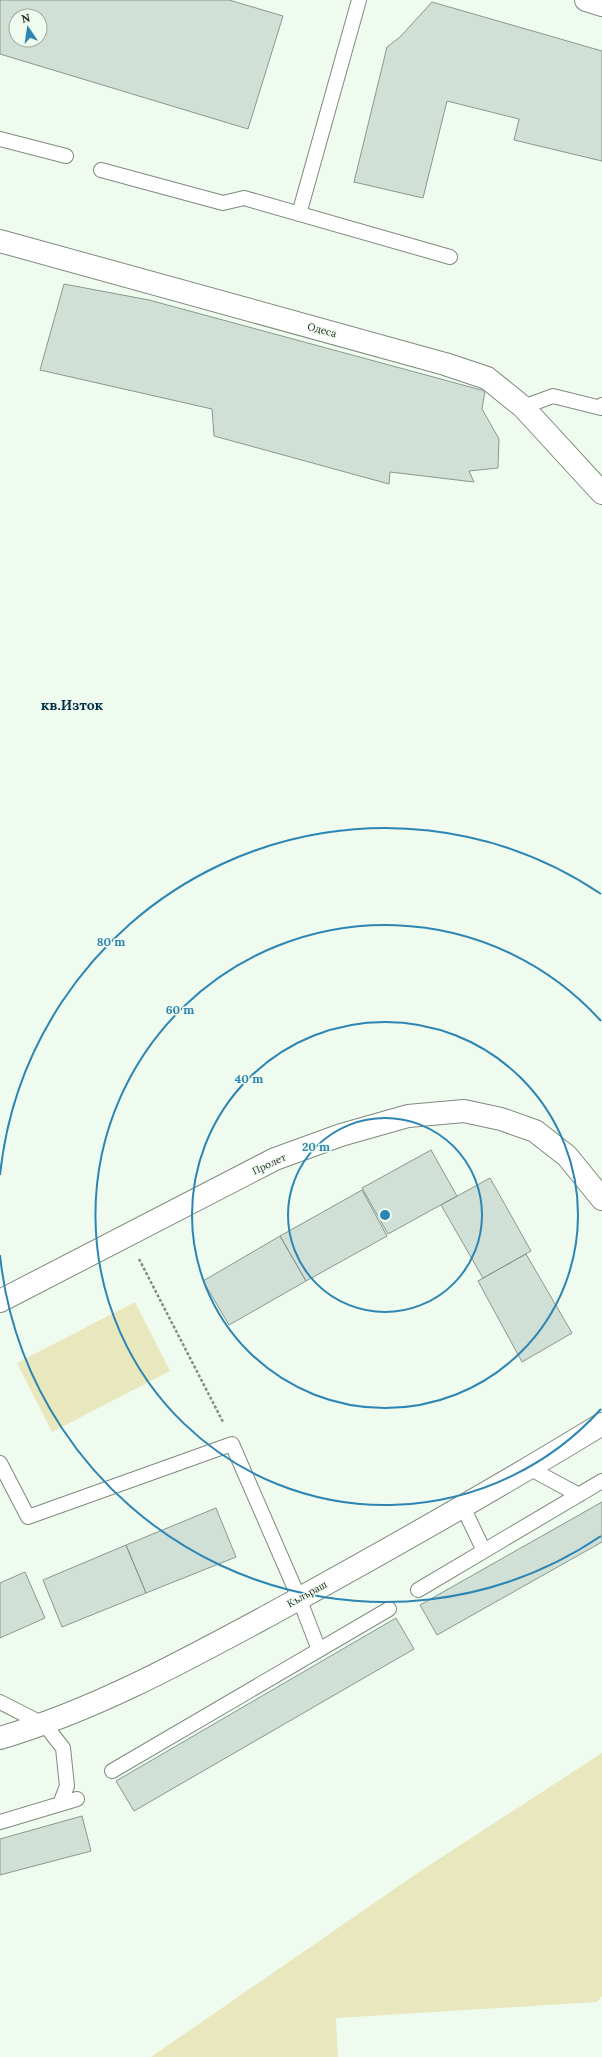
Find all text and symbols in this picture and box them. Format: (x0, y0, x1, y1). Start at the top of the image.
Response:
north arrow (8, 8, 48, 48)
text: N (20, 10, 32, 26)
street label: Одеса (306, 320, 338, 340)
district label: кв.Изток (41, 696, 104, 714)
text: 80 m (97, 934, 125, 949)
text: 60 m (166, 1002, 194, 1017)
text: 40 m (235, 1071, 263, 1086)
text: 20 m (302, 1139, 330, 1154)
street label: Пролет (250, 1151, 288, 1177)
centre of rings (378, 1208, 392, 1222)
street label: Кълъраш (285, 1578, 329, 1610)

